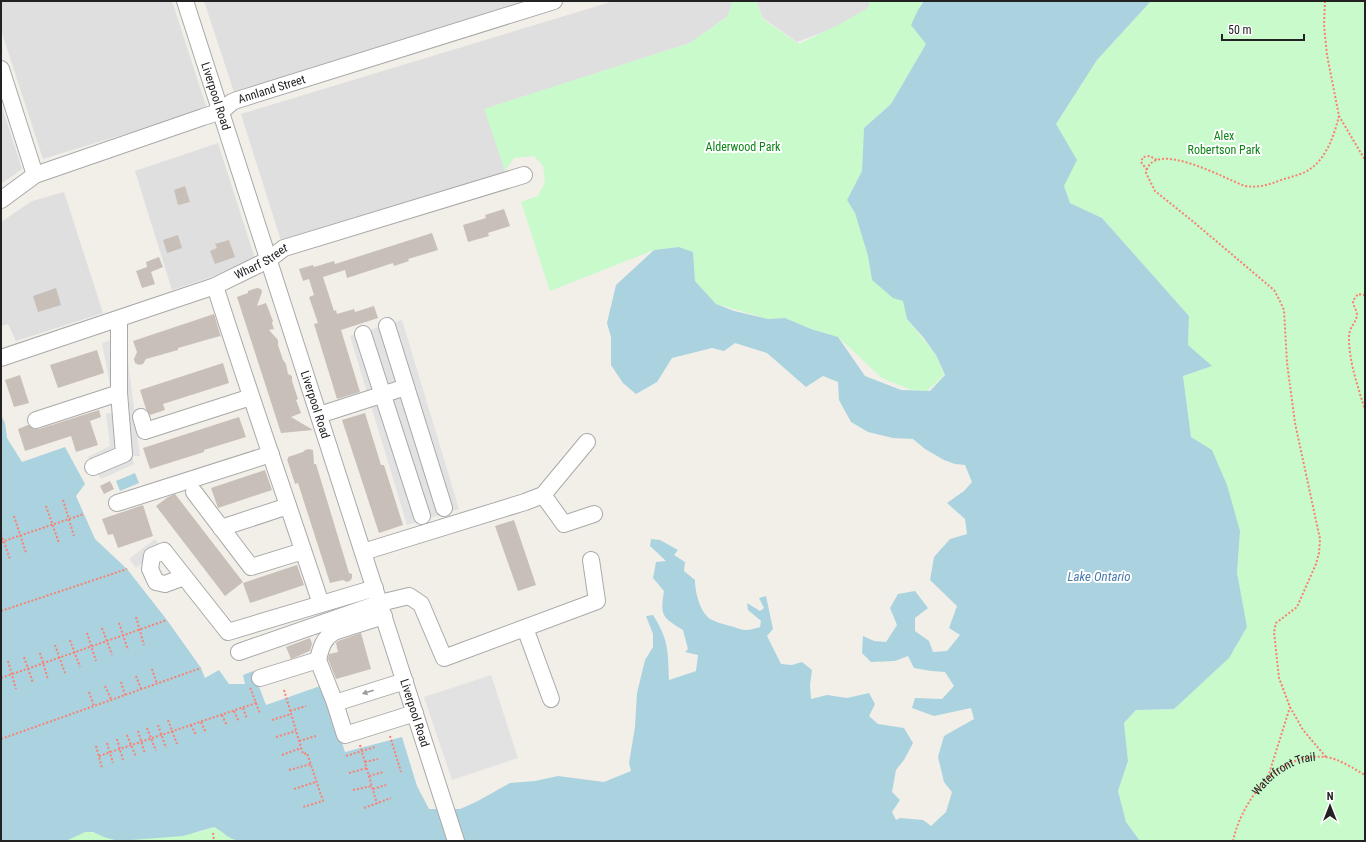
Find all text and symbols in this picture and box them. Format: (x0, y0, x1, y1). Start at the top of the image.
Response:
scale bar (1222, 16, 1304, 42)
text: 50 m (1228, 23, 1252, 37)
street label: Liverpool Road (198, 60, 233, 132)
street label: Annland Street (236, 72, 307, 106)
park label: Alex Robertson Park (1188, 129, 1261, 157)
park label: Alderwood Park (706, 140, 781, 154)
street label: Wharf Street (232, 240, 289, 282)
street label: Liverpool Road (298, 369, 333, 440)
water label: Lake Ontario (1068, 569, 1131, 584)
street label: Liverpool Road (397, 677, 432, 749)
one-way arrow (361, 690, 373, 696)
street label: Waterfront Trail (1249, 750, 1316, 798)
north arrow (1310, 786, 1350, 826)
text: N (1327, 790, 1334, 803)

